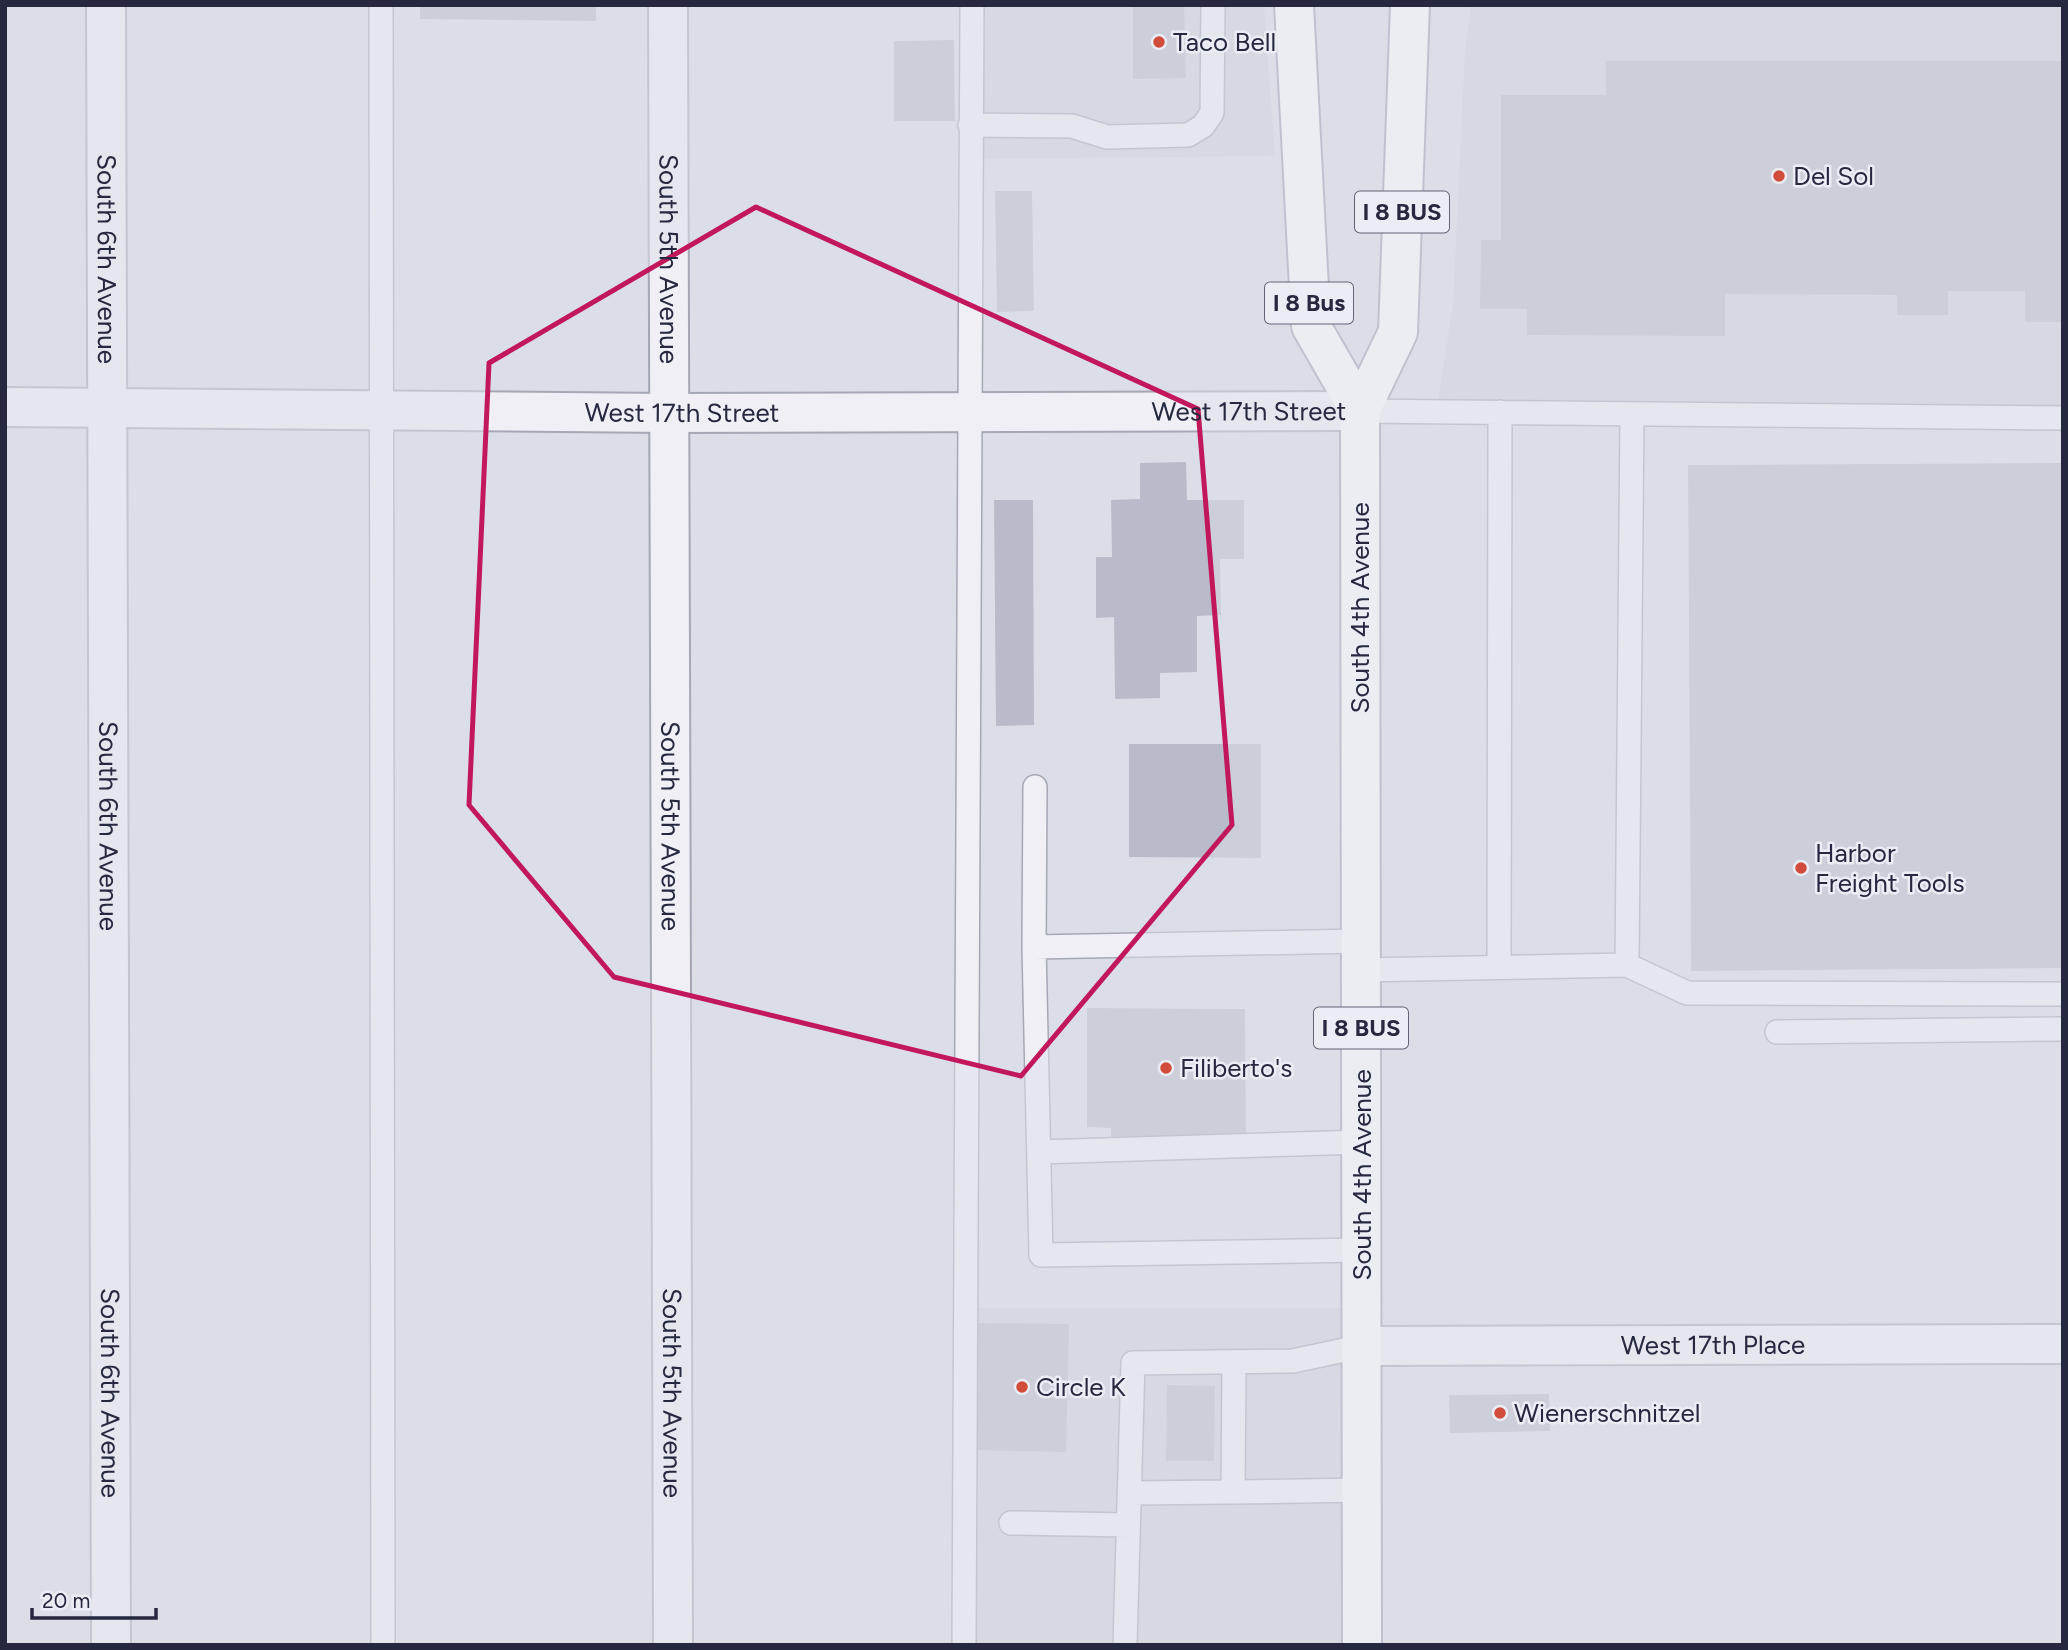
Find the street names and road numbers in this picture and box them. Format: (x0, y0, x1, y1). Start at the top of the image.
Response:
street label: South 6th Avenue (90, 154, 123, 364)
street label: South 5th Avenue (652, 154, 685, 364)
road number: I 8 BUS (1355, 192, 1449, 232)
road number: I 8 Bus (1265, 282, 1353, 324)
street label: West 17th Street (1152, 395, 1347, 428)
street label: West 17th Street (584, 396, 780, 429)
street label: South 4th Avenue (1344, 502, 1376, 714)
street label: South 6th Avenue (92, 721, 125, 931)
street label: South 5th Avenue (654, 721, 687, 931)
road number: I 8 BUS (1314, 1008, 1408, 1048)
street label: South 4th Avenue (1346, 1069, 1378, 1281)
street label: South 6th Avenue (94, 1288, 127, 1498)
street label: South 5th Avenue (656, 1288, 689, 1498)
street label: West 17th Place (1621, 1329, 1805, 1361)

